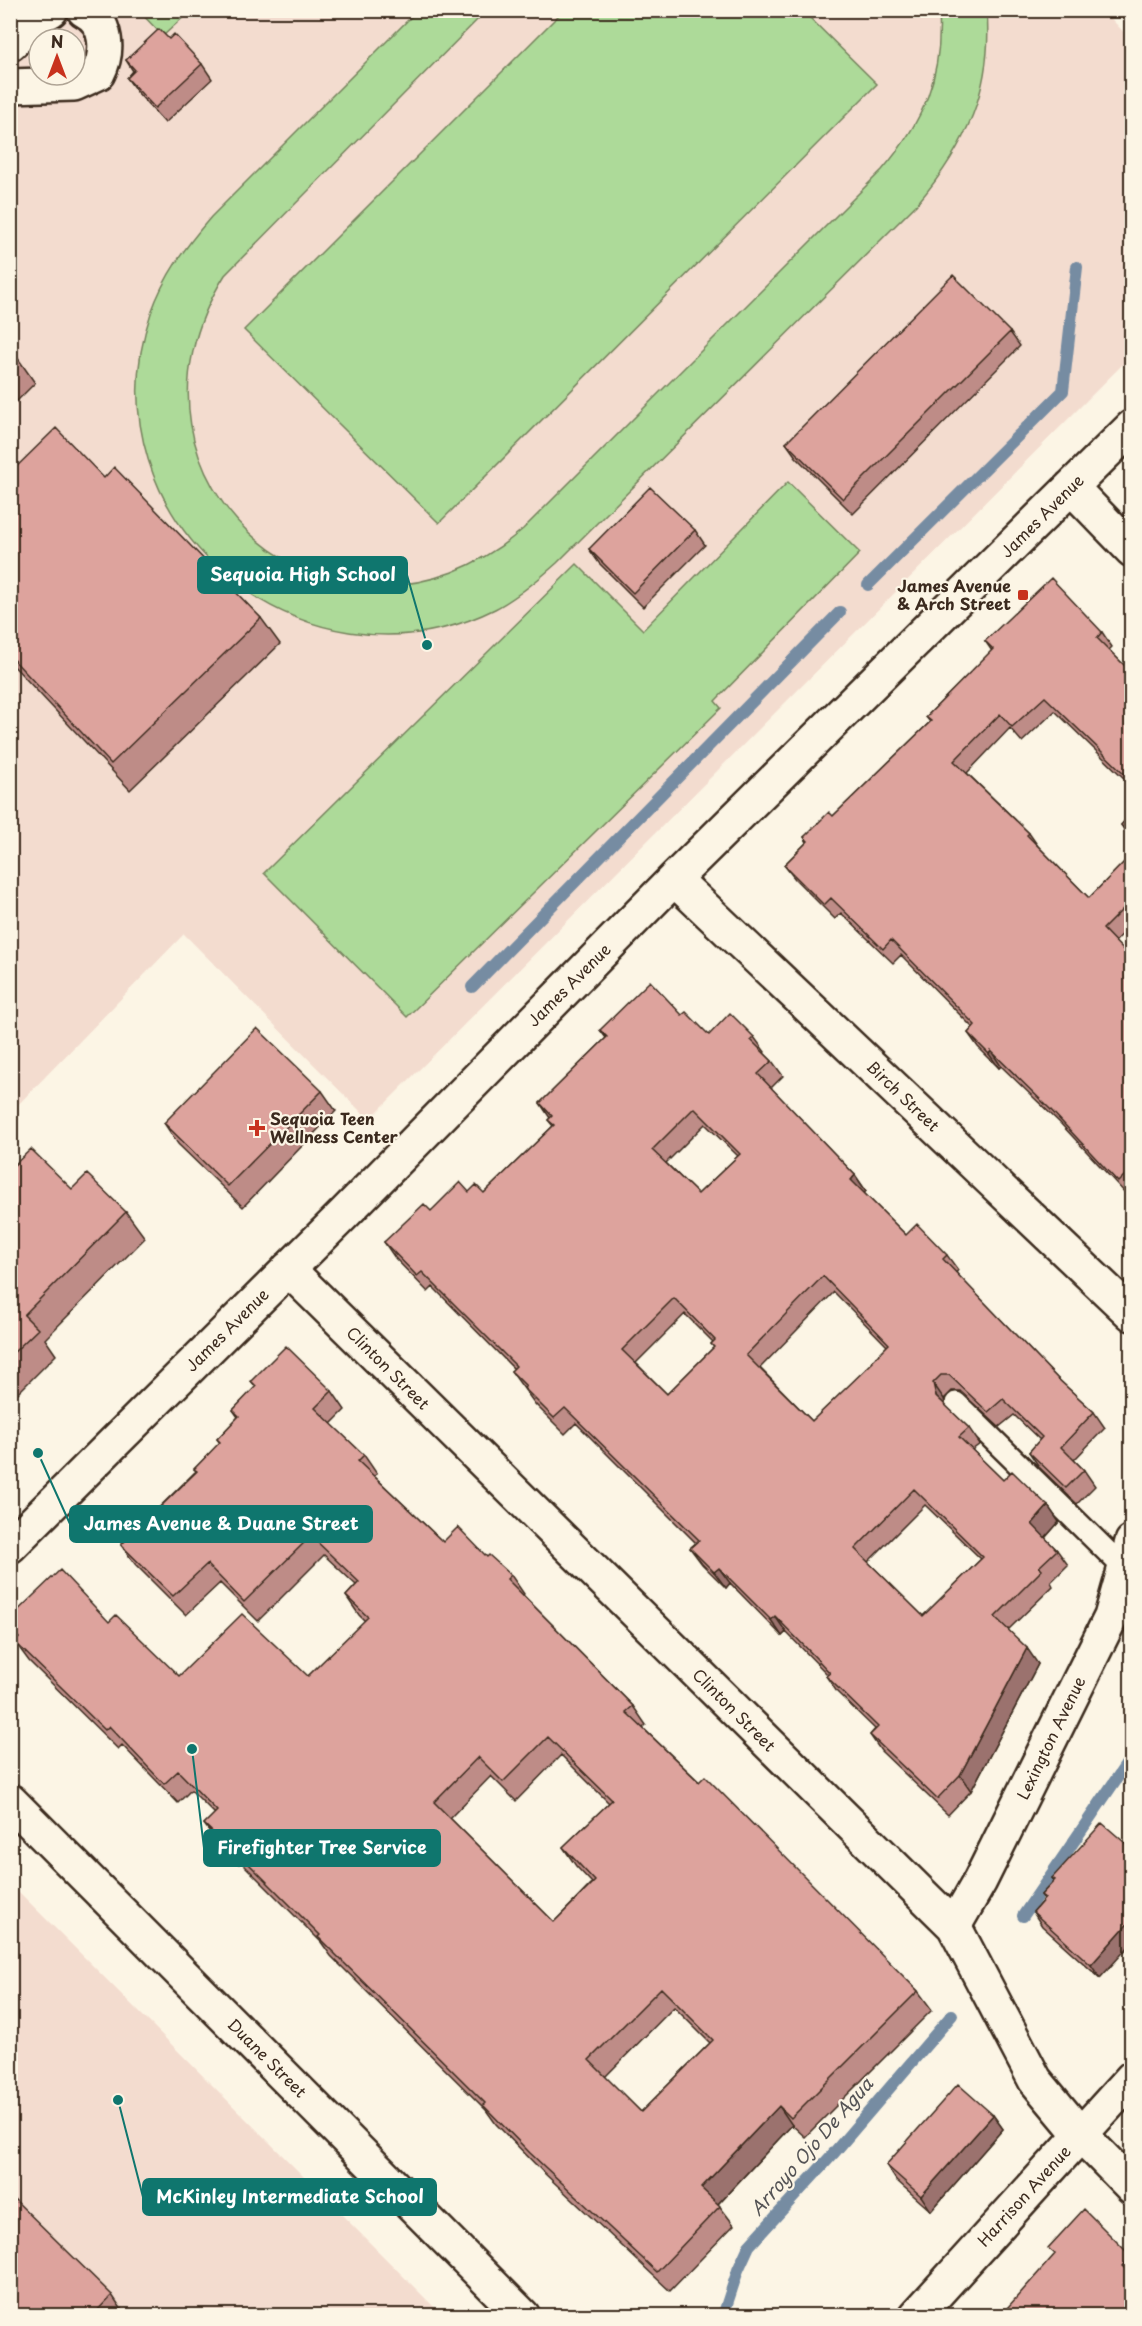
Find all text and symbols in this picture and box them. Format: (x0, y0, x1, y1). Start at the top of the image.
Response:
north arrow (27, 27, 87, 87)
text: N (51, 29, 63, 53)
street label: James Avenue (994, 468, 1089, 562)
callout: Sequoia High School (198, 557, 407, 593)
text: Sequoia High School (210, 560, 396, 587)
place label: James Avenue & Arch Street (897, 573, 1011, 615)
marker: James Avenue & Arch Street (1016, 588, 1030, 602)
street label: James Avenue (521, 937, 616, 1031)
street label: Birch Street (862, 1054, 946, 1137)
place label: Sequoia Teen Wellness Center (270, 1106, 398, 1148)
marker: Sequoia Teen Wellness Center (248, 1119, 266, 1137)
street label: James Avenue (179, 1282, 274, 1376)
street label: Clinton Street (342, 1320, 436, 1415)
callout: James Avenue & Duane Street (70, 1506, 372, 1542)
text: James Avenue & Duane Street (83, 1509, 359, 1536)
street label: Clinton Street (688, 1662, 782, 1757)
street label: Lexington Avenue (1010, 1672, 1090, 1803)
callout: Firefighter Tree Service (204, 1830, 440, 1866)
text: Firefighter Tree Service (217, 1833, 427, 1860)
street label: Duane Street (223, 2012, 313, 2103)
water label: Arroyo Ojo De Agua (743, 2070, 879, 2221)
street label: Harrison Avenue (971, 2139, 1076, 2251)
callout: McKinley Intermediate School (143, 2179, 436, 2215)
text: McKinley Intermediate School (156, 2182, 424, 2209)

